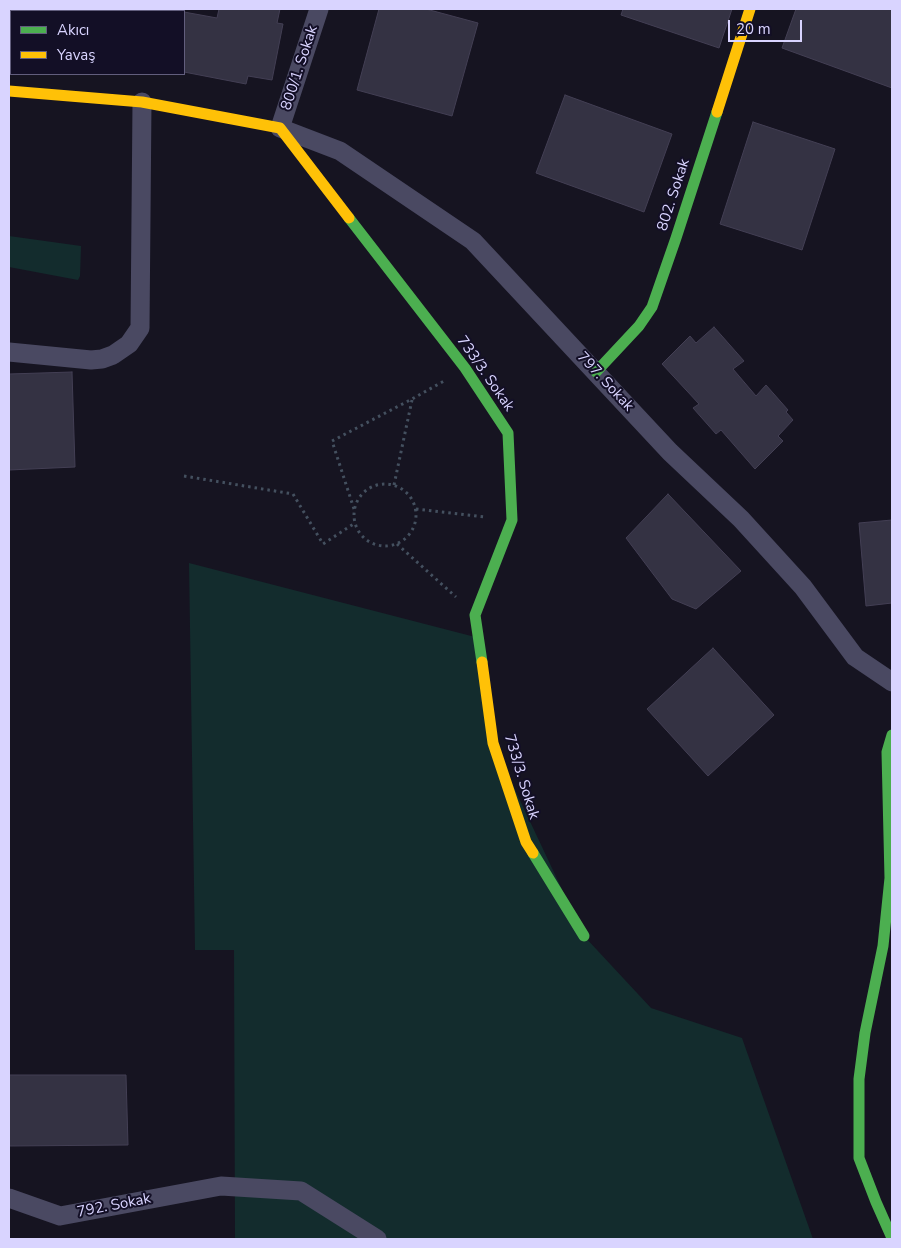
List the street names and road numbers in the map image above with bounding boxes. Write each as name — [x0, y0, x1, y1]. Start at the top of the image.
street label: 800/1. Sokak — [278, 23, 322, 113]
street label: 802. Sokak — [654, 157, 694, 233]
street label: 733/3. Sokak — [452, 333, 518, 415]
street label: 797. Sokak — [573, 349, 637, 415]
street label: 733/3. Sokak — [500, 732, 542, 822]
street label: 792. Sokak — [76, 1190, 152, 1222]

